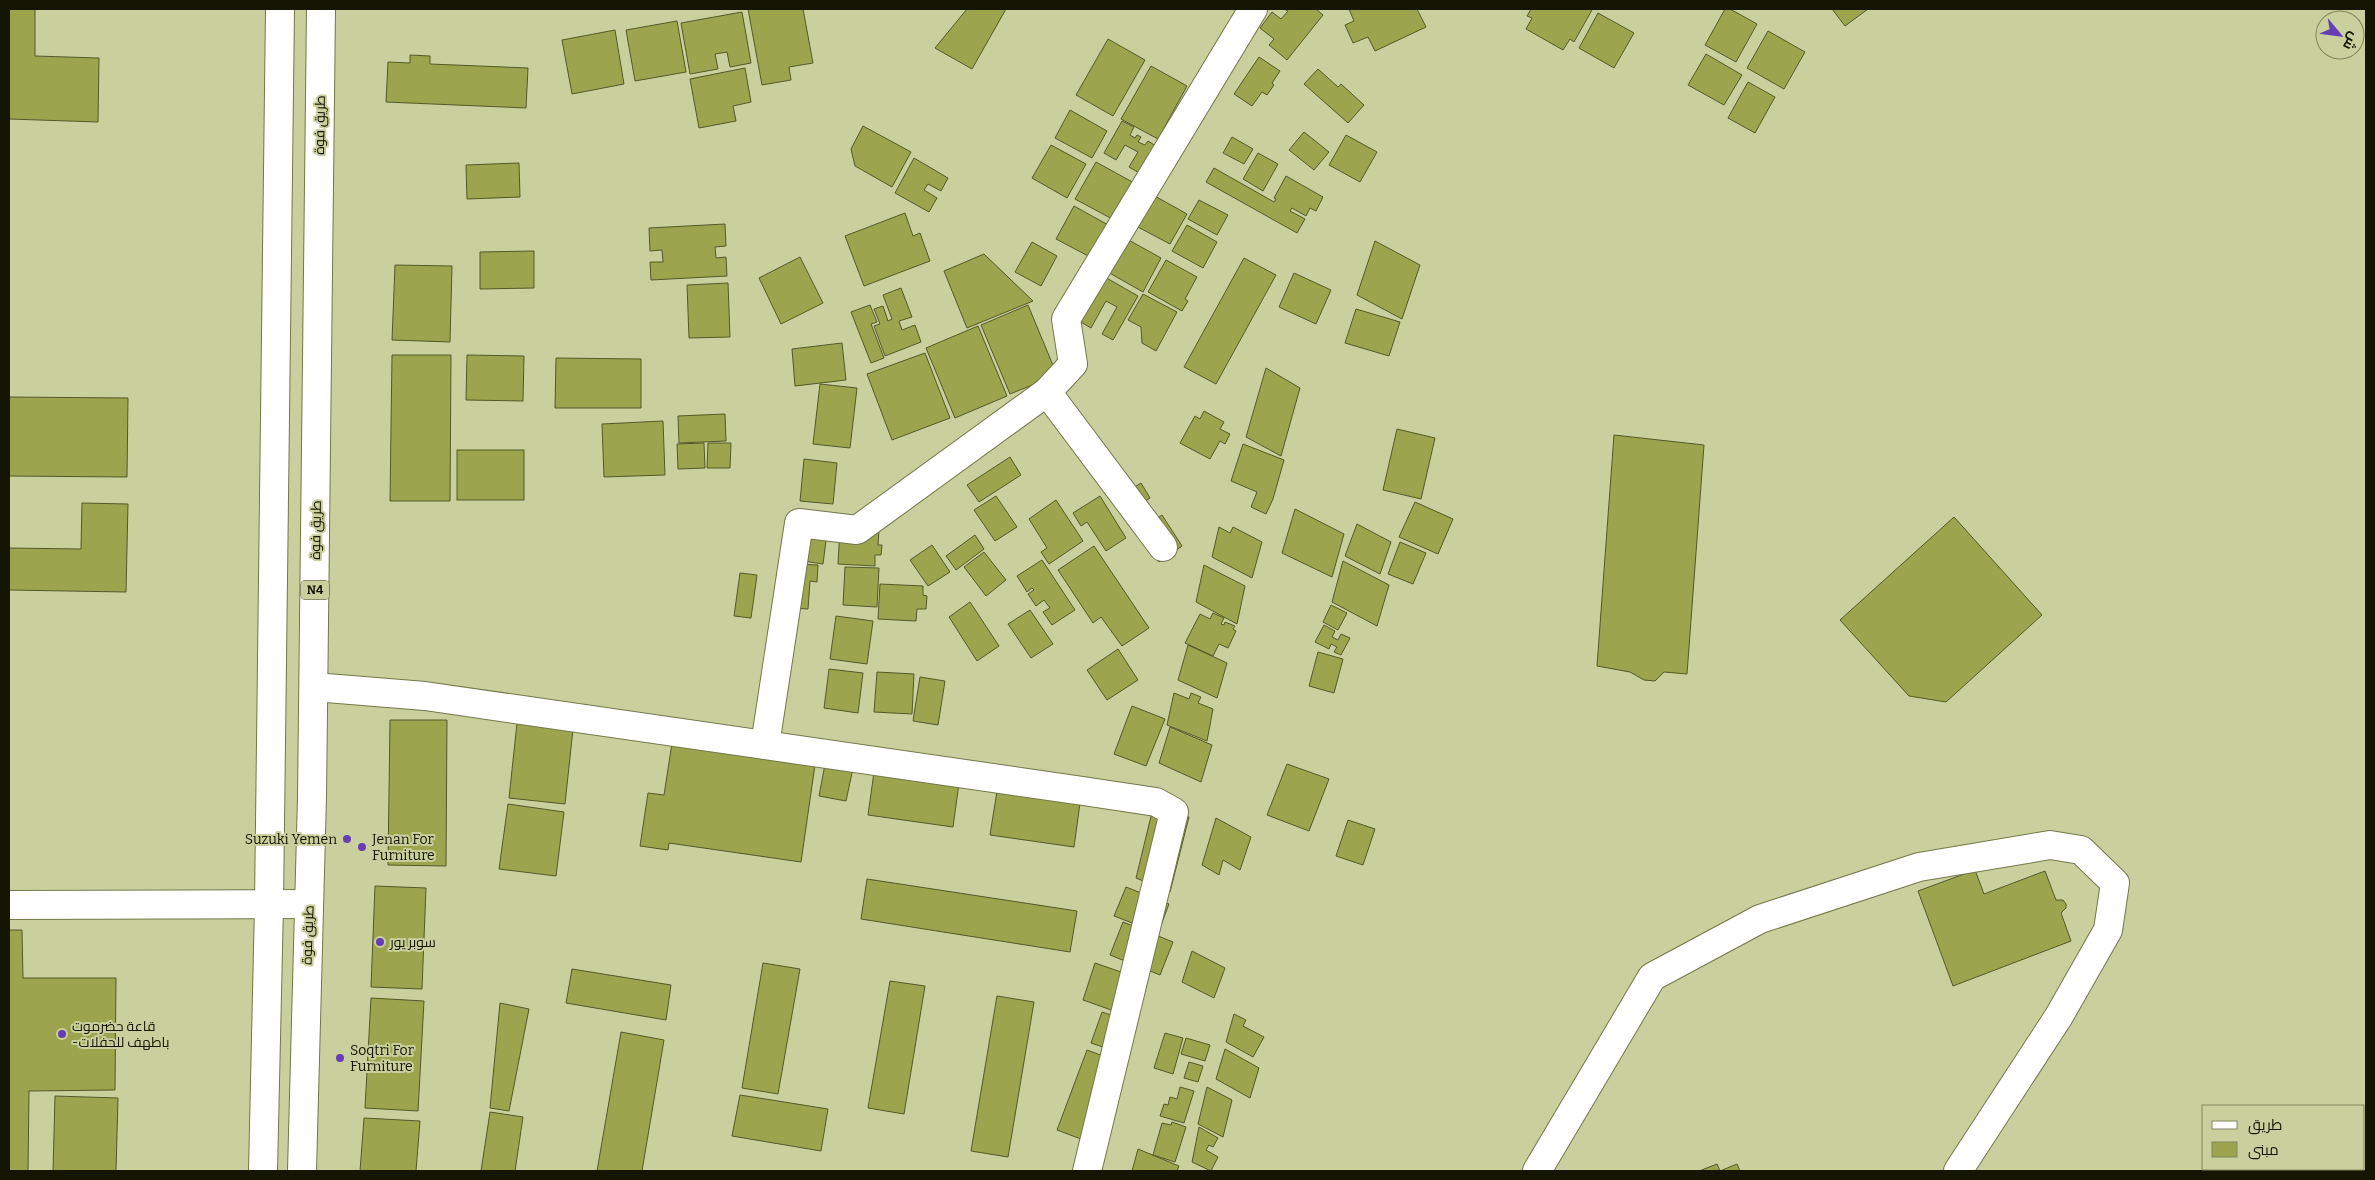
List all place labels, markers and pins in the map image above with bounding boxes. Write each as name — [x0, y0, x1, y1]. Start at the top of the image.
place label: Suzuki Yemen — [245, 831, 337, 848]
place label: Jenan For Furniture — [371, 831, 435, 864]
marker: Suzuki Yemen — [341, 833, 353, 845]
marker: Jenan For Furniture — [356, 841, 368, 853]
place label: سوبر يور — [389, 934, 436, 951]
marker: سوبر يور — [374, 936, 386, 948]
place label: قاعة حضرموت -باطهف للحفلات — [72, 1018, 170, 1051]
marker: قاعة حضرموت -باطهف للحفلات — [56, 1028, 68, 1040]
place label: Soqtri For Furniture — [350, 1042, 414, 1075]
marker: Soqtri For Furniture — [334, 1052, 346, 1064]

